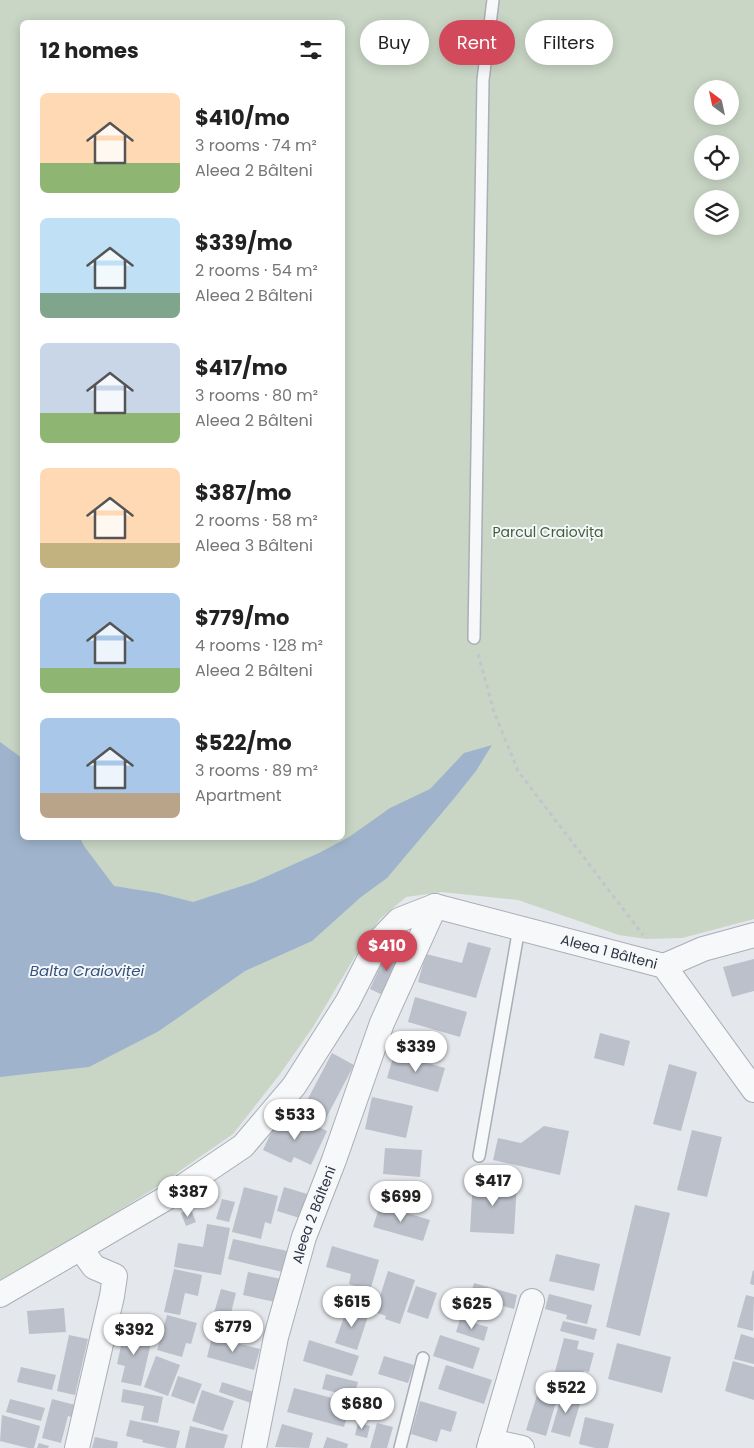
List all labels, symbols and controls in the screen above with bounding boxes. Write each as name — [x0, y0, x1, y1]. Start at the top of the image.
chip: Buy — [360, 20, 429, 65]
chip: Rent — [439, 20, 515, 65]
chip: Filters — [525, 20, 613, 65]
text: 12 homes — [40, 36, 139, 65]
icon: filters — [297, 36, 325, 64]
north arrow — [694, 80, 739, 125]
map controls — [694, 80, 739, 235]
text: $410/mo — [195, 103, 290, 132]
icon: home — [80, 113, 140, 173]
text: 3 rooms · 74 m² — [195, 134, 317, 157]
button: locate — [694, 135, 739, 180]
text: Aleea 2 Bâlteni — [195, 159, 313, 182]
button: layers — [694, 190, 739, 235]
text: $339/mo — [195, 228, 292, 257]
icon: home — [80, 238, 140, 298]
text: 2 rooms · 54 m² — [195, 259, 318, 282]
text: Aleea 2 Bâlteni — [195, 284, 313, 307]
text: $417/mo — [195, 353, 287, 382]
icon: home — [80, 363, 140, 423]
text: 3 rooms · 80 m² — [195, 384, 318, 407]
text: Aleea 2 Bâlteni — [195, 409, 313, 432]
text: $387/mo — [195, 478, 292, 507]
icon: home — [80, 488, 140, 548]
text: 2 rooms · 58 m² — [195, 509, 318, 532]
park label: Parcul Craiovița — [492, 522, 604, 542]
text: Aleea 3 Bâlteni — [195, 534, 313, 557]
text: $779/mo — [195, 603, 289, 632]
icon: home — [80, 613, 140, 673]
text: 4 rooms · 128 m² — [195, 634, 323, 657]
text: Aleea 2 Bâlteni — [195, 659, 313, 682]
text: $522/mo — [195, 728, 292, 757]
icon: home — [80, 738, 140, 798]
text: 3 rooms · 89 m² — [195, 759, 318, 782]
text: Apartment — [195, 784, 282, 807]
street label: Aleea 1 Bâlteni — [558, 929, 660, 974]
pin: $410 — [357, 930, 417, 972]
text: $410 — [368, 934, 406, 957]
water label: Balta Craioviței — [30, 960, 144, 981]
pin: $339 — [386, 1030, 446, 1073]
text: $339 — [396, 1035, 436, 1058]
pin: $533 — [265, 1098, 325, 1141]
text: $533 — [275, 1103, 315, 1126]
street label: Aleea 2 Bâlteni — [287, 1163, 341, 1266]
pin: $417 — [463, 1164, 523, 1207]
text: $417 — [475, 1169, 511, 1192]
pin: $387 — [158, 1176, 218, 1218]
text: $387 — [168, 1180, 208, 1203]
pin: $699 — [371, 1180, 431, 1223]
text: $699 — [381, 1185, 421, 1208]
pin: $615 — [322, 1286, 382, 1328]
pin: $625 — [442, 1288, 502, 1330]
text: $615 — [333, 1290, 371, 1313]
text: $625 — [452, 1292, 492, 1315]
pin: $779 — [203, 1310, 263, 1353]
pin: $392 — [104, 1314, 164, 1356]
text: $779 — [214, 1315, 252, 1338]
text: $392 — [114, 1318, 154, 1341]
pin: $522 — [536, 1372, 596, 1414]
text: $522 — [546, 1376, 586, 1399]
pin: $680 — [332, 1388, 392, 1430]
text: $680 — [341, 1392, 383, 1415]

